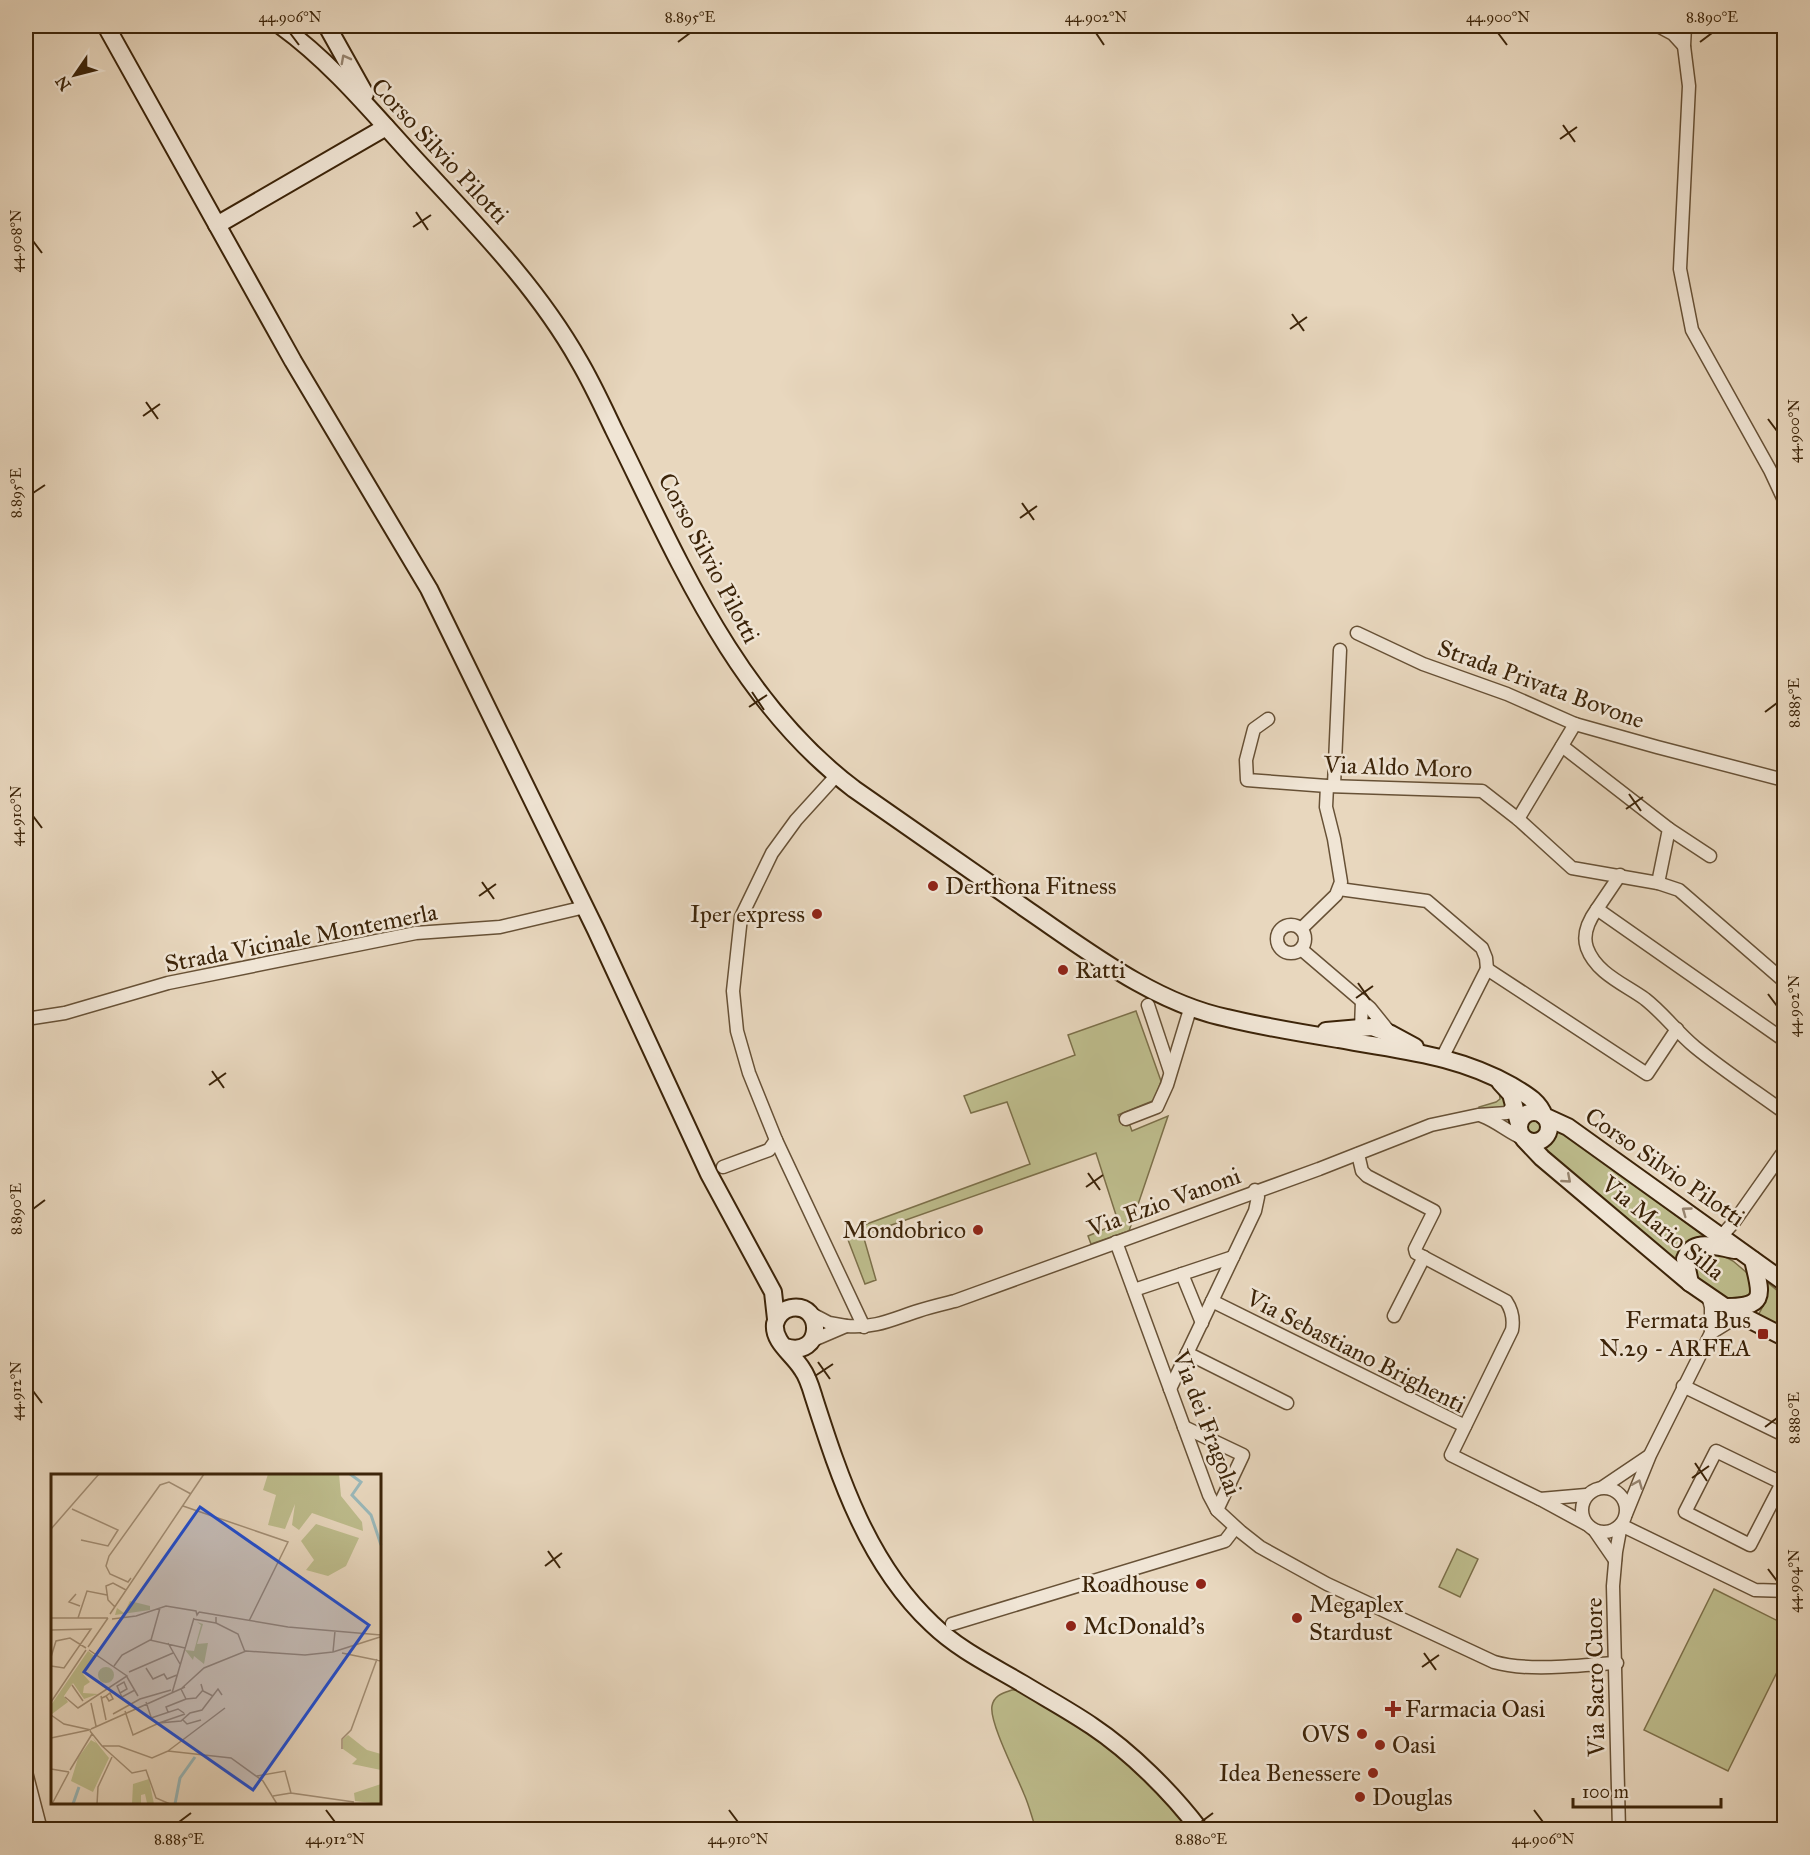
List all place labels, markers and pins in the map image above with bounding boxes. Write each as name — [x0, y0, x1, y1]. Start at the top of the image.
place label: Derthona Fitness — [945, 871, 1116, 901]
marker: Derthona Fitness — [926, 879, 940, 893]
place label: Iper express — [690, 899, 805, 929]
marker: Iper express — [810, 907, 824, 921]
place label: Ratti — [1075, 955, 1126, 985]
marker: Ratti — [1056, 963, 1070, 977]
place label: Mondobrico — [842, 1215, 966, 1245]
marker: Mondobrico — [971, 1223, 985, 1237]
place label: Fermata Bus N.29 - ARFEA — [1599, 1305, 1751, 1363]
marker: Fermata Bus N.29 - ARFEA — [1756, 1327, 1770, 1341]
place label: Roadhouse — [1081, 1569, 1189, 1599]
marker: Roadhouse — [1194, 1577, 1208, 1591]
place label: Megaplex Stardust — [1309, 1589, 1404, 1647]
place label: McDonald's — [1083, 1611, 1205, 1641]
marker: Megaplex Stardust — [1290, 1611, 1304, 1625]
marker: McDonald's — [1064, 1619, 1078, 1633]
place label: Farmacia Oasi — [1405, 1694, 1546, 1724]
marker: Farmacia Oasi — [1386, 1702, 1400, 1716]
place label: OVS — [1302, 1719, 1350, 1749]
marker: OVS — [1355, 1727, 1369, 1741]
place label: Oasi — [1392, 1730, 1436, 1760]
marker: Oasi — [1373, 1738, 1387, 1752]
place label: Idea Benessere — [1219, 1758, 1361, 1788]
marker: Idea Benessere — [1366, 1766, 1380, 1780]
place label: Douglas — [1372, 1782, 1453, 1812]
marker: Douglas — [1353, 1790, 1367, 1804]

